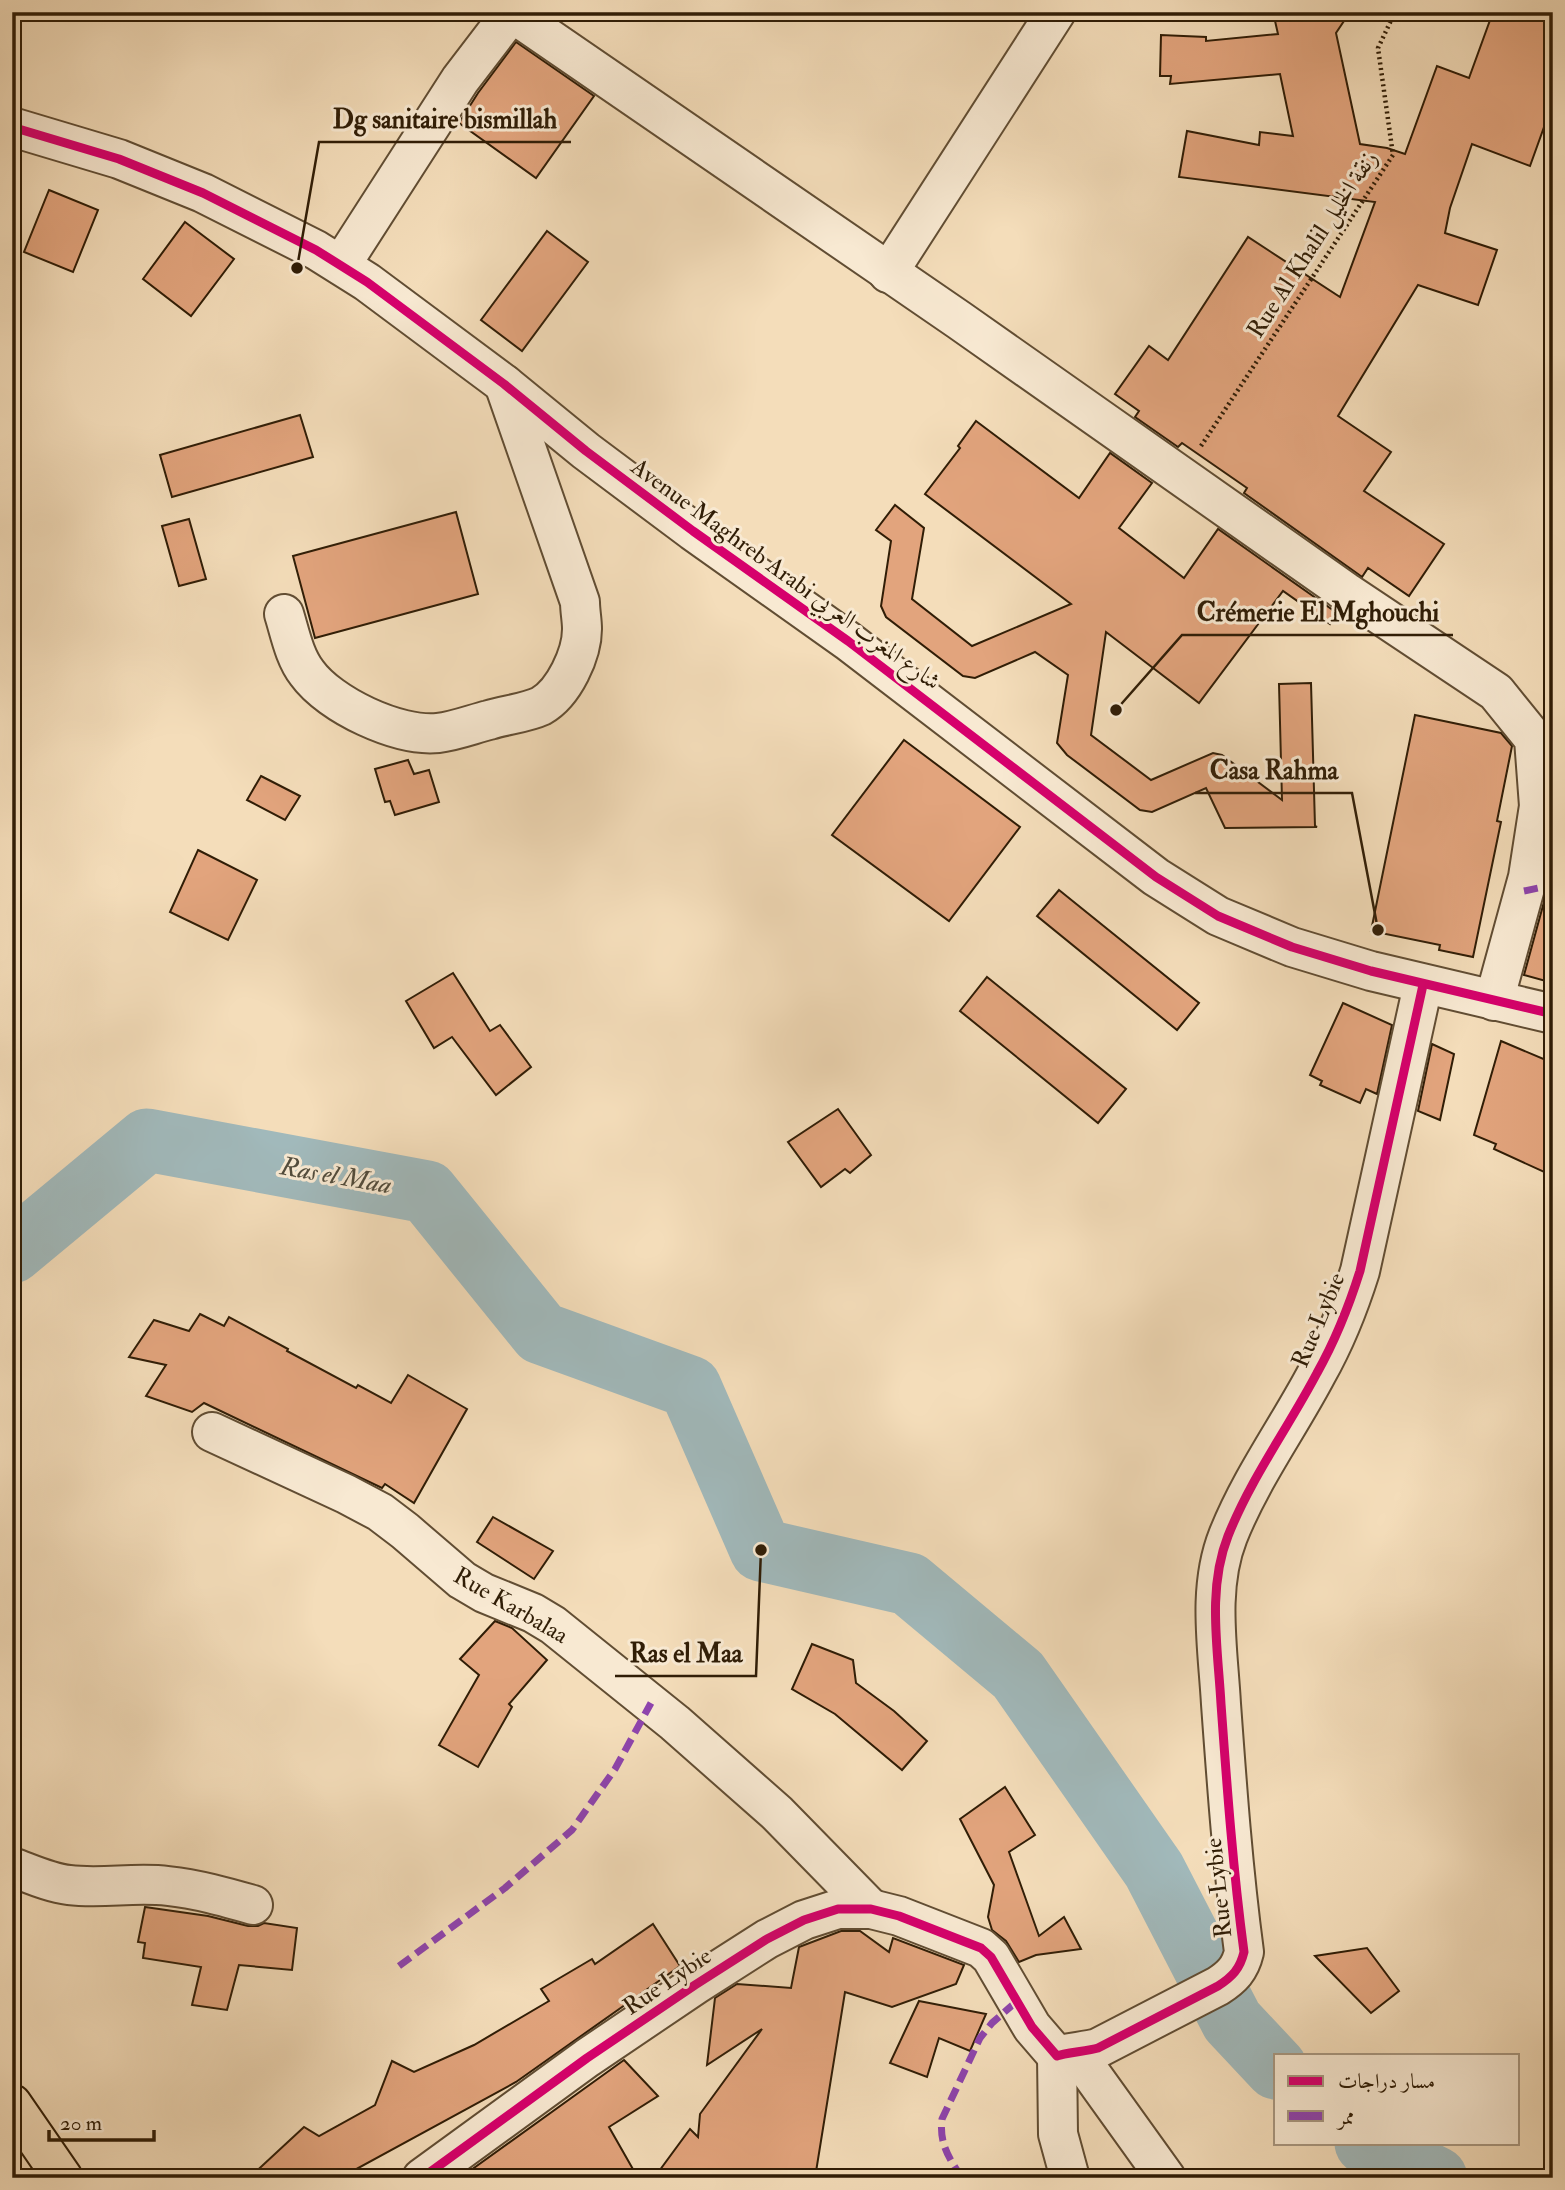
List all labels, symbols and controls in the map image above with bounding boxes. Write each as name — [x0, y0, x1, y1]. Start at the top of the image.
callout: Dg sanitaire bismillah — [319, 95, 571, 142]
text: Dg sanitaire bismillah — [333, 104, 558, 137]
street label: Rue Al Khalil زنقة الخليل — [1240, 145, 1386, 345]
street label: Avenue Maghreb Arabi شارع المغرب العربي — [622, 451, 947, 701]
callout: Crémerie El Mghouchi — [1182, 588, 1453, 635]
text: Crémerie El Mghouchi — [1197, 597, 1439, 630]
callout: Casa Rahma — [1195, 746, 1352, 793]
text: Casa Rahma — [1210, 755, 1340, 787]
water label: Ras el Maa — [277, 1150, 394, 1201]
street label: Rue Lybie — [1285, 1268, 1352, 1372]
street label: Rue Karbalaa — [448, 1560, 575, 1651]
callout: Ras el Maa — [615, 1629, 756, 1676]
text: Ras el Maa — [629, 1638, 744, 1670]
street label: Rue Lybie — [1198, 1836, 1239, 1939]
street label: Rue Lybie — [617, 1941, 718, 2022]
legend — [1274, 2054, 1520, 2144]
text: مسار دراجات — [1338, 2068, 1435, 2095]
scale bar — [49, 2099, 154, 2143]
text: ممر — [1336, 2104, 1355, 2131]
text: 20 m — [60, 2110, 102, 2137]

